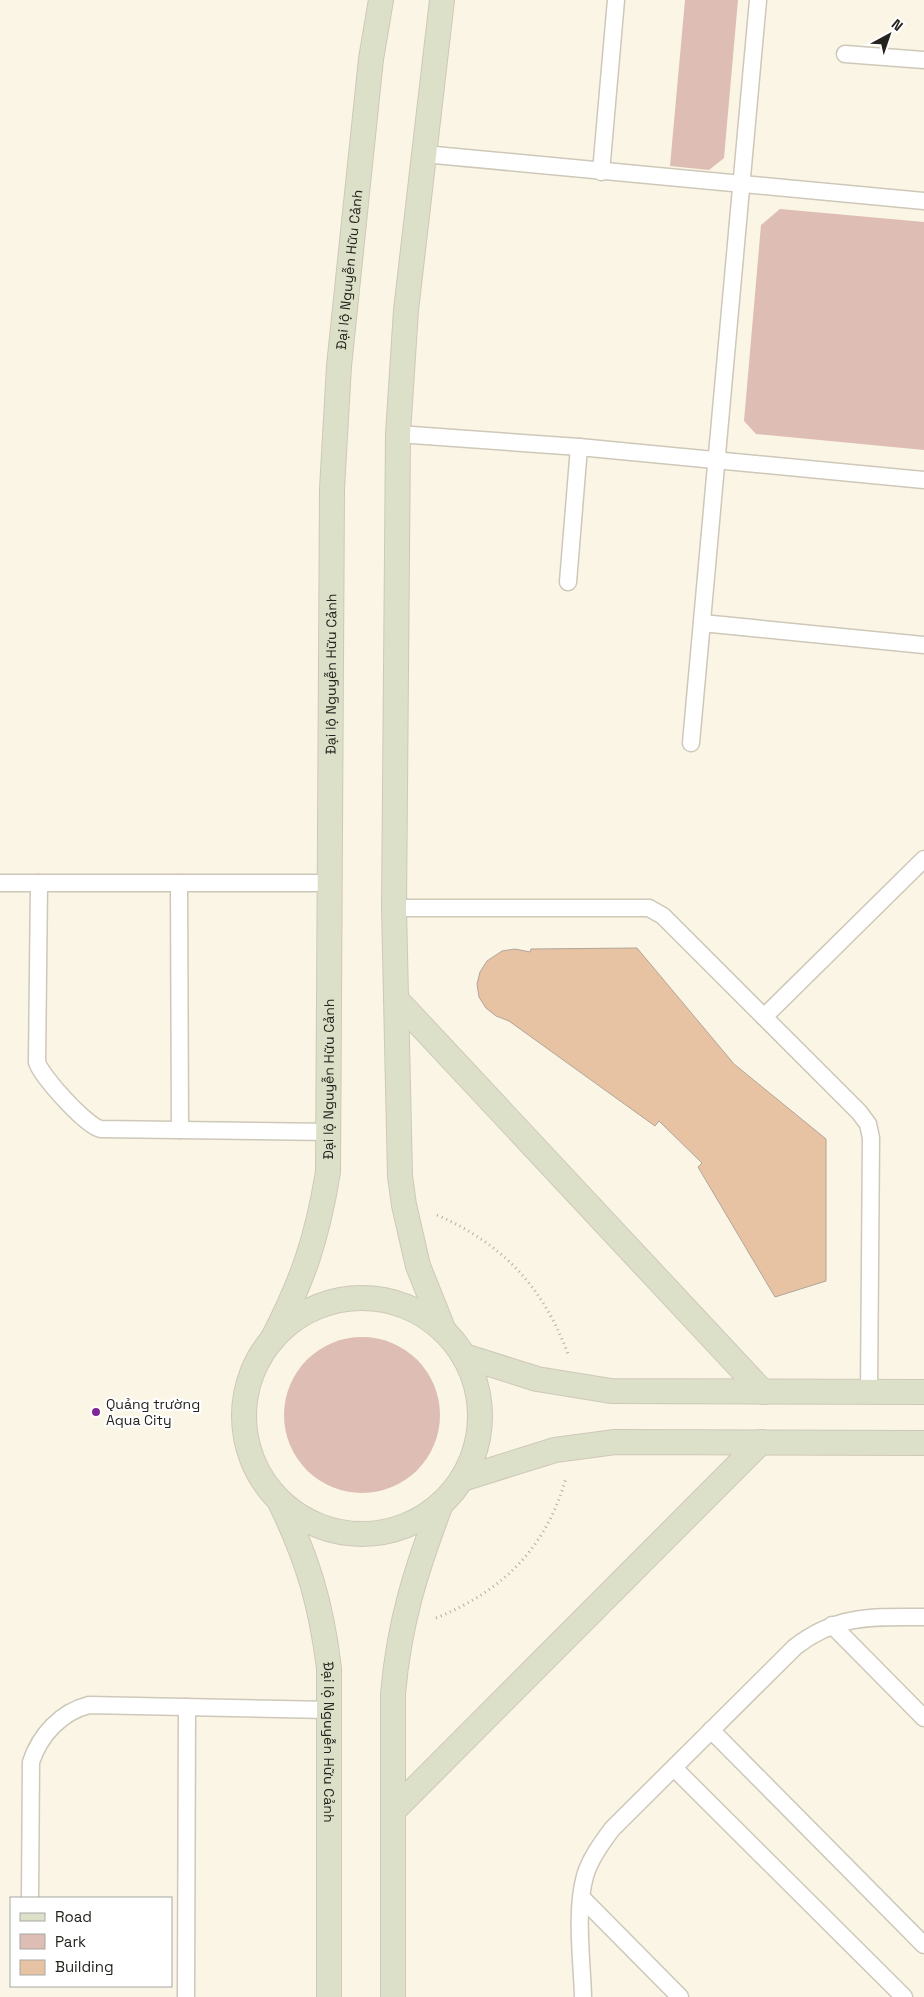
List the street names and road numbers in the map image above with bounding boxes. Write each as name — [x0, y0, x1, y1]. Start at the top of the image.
street label: Đại lộ Nguyễn Hữu Cảnh — [332, 189, 366, 351]
street label: Đại lộ Nguyễn Hữu Cảnh — [321, 593, 340, 755]
street label: Đại lộ Nguyễn Hữu Cảnh — [319, 998, 338, 1160]
street label: Đại lộ Nguyễn Hữu Cảnh — [319, 1660, 338, 1823]

